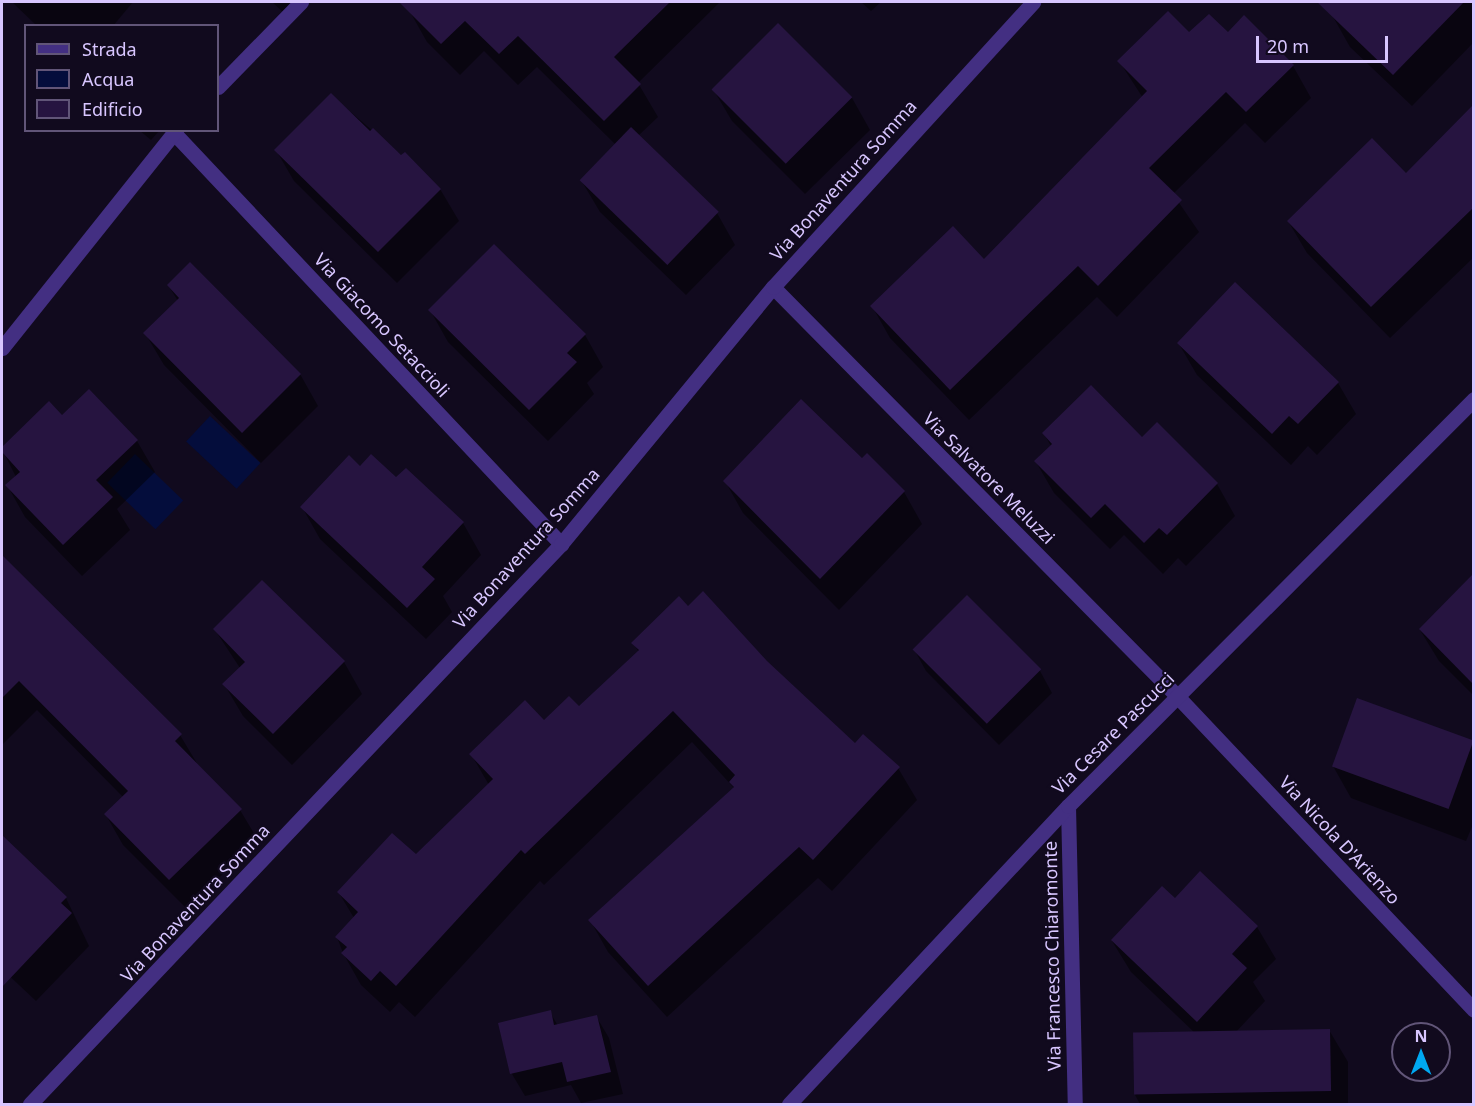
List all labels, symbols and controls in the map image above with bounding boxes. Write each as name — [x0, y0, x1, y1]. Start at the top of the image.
legend — [24, 24, 219, 132]
scale bar — [1259, 24, 1391, 62]
text: 20 m — [1267, 34, 1309, 58]
text: Strada — [82, 37, 137, 61]
text: Acqua — [82, 67, 134, 91]
street label: Via Bonaventura Somma — [765, 95, 921, 265]
text: Edificio — [82, 97, 143, 121]
street label: Via Giacomo Setaccioli — [310, 249, 454, 401]
street label: Via Salvatore Meluzzi — [919, 408, 1059, 548]
street label: Via Bonaventura Somma — [448, 463, 604, 633]
street label: Via Cesare Pascucci — [1047, 667, 1179, 799]
street label: Via Nicola D'Arienzo — [1275, 771, 1405, 909]
street label: Via Bonaventura Somma — [116, 819, 274, 987]
street label: Via Francesco Chiaromonte — [1039, 841, 1065, 1071]
north arrow — [1391, 1022, 1451, 1082]
text: N — [1414, 1025, 1428, 1047]

